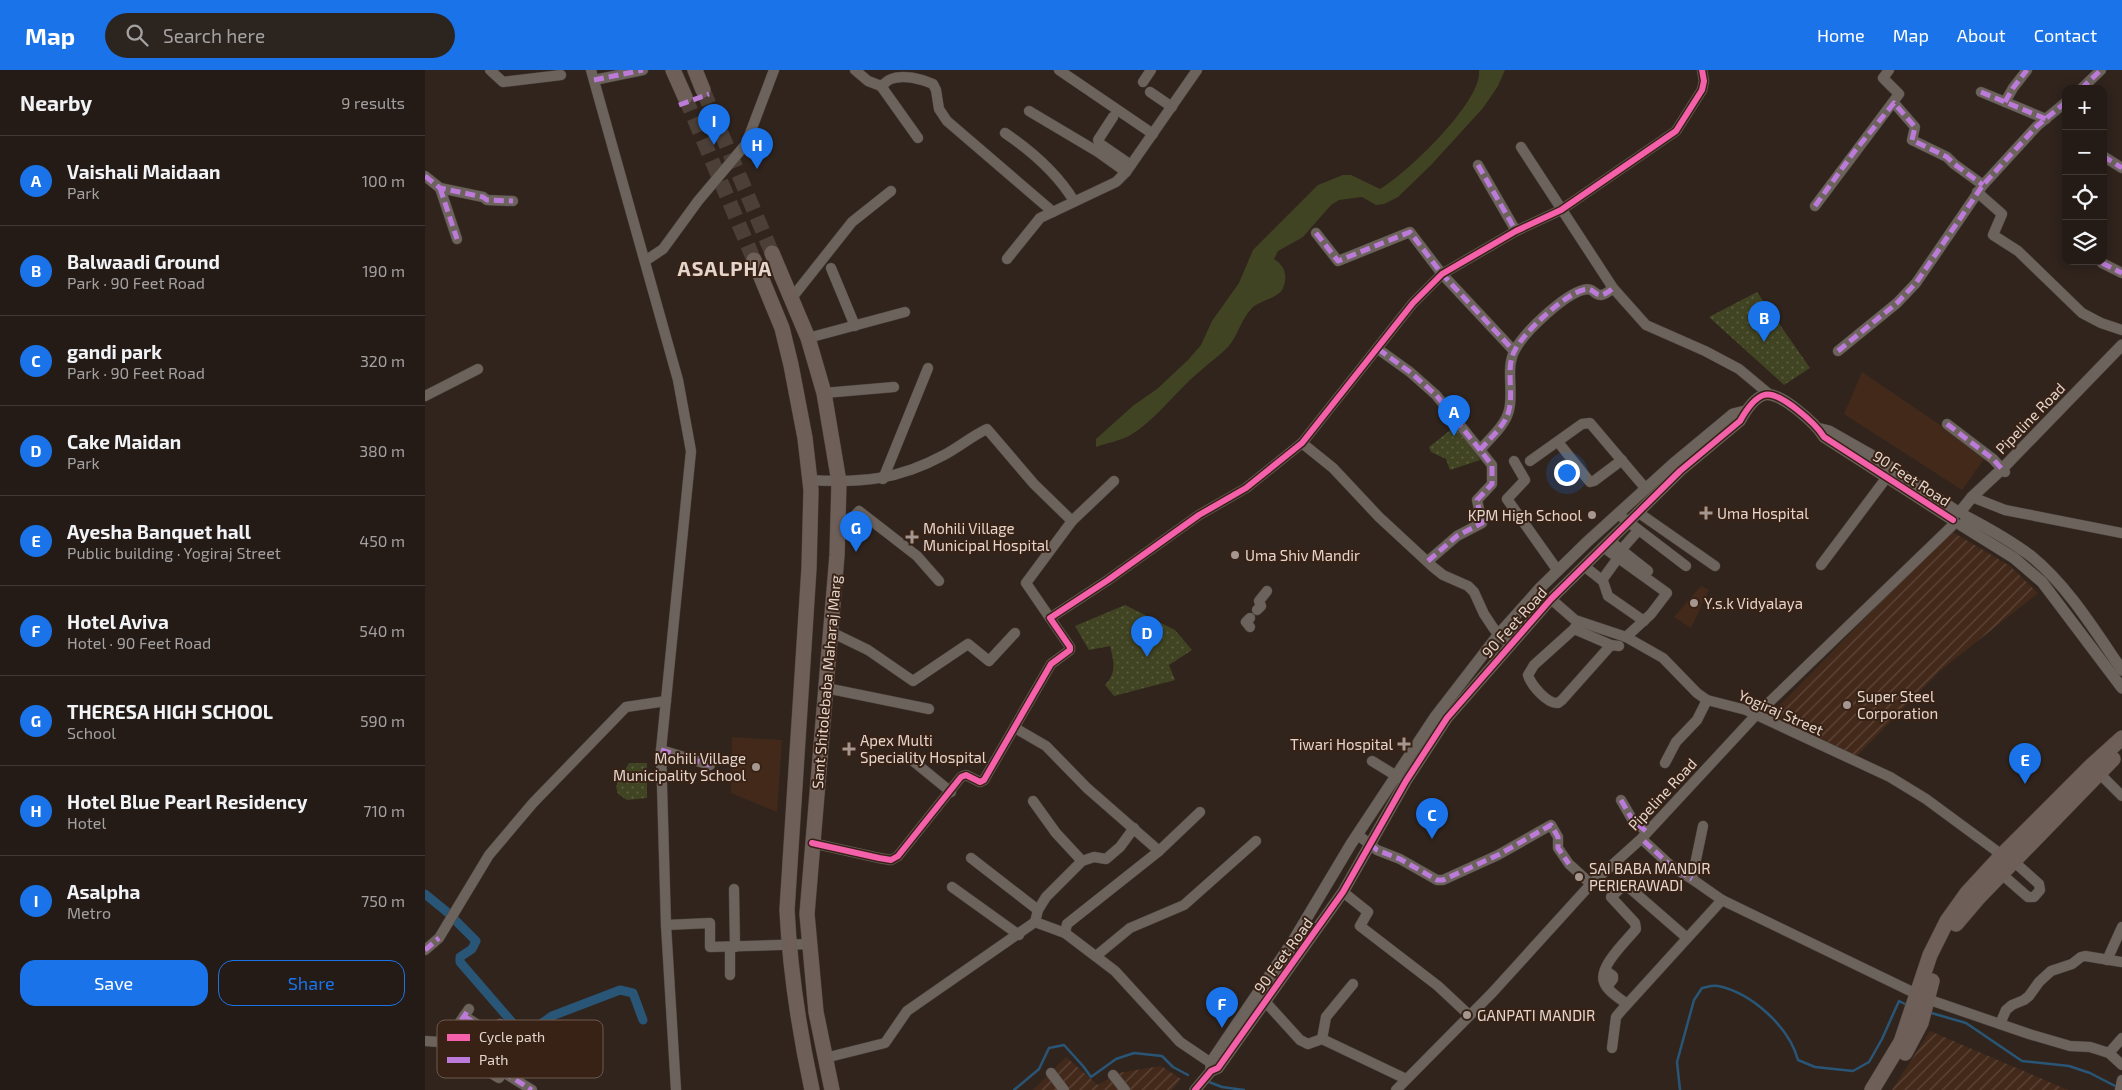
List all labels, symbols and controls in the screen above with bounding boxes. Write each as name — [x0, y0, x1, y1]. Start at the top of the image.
search box — [105, 13, 455, 58]
text: Map — [25, 21, 75, 50]
icon: search — [123, 21, 151, 49]
text: Search here — [163, 24, 265, 47]
text: Home — [1817, 24, 1865, 46]
text: Map — [1893, 24, 1929, 46]
text: About — [1957, 24, 2006, 46]
text: Contact — [2034, 24, 2097, 46]
map controls — [2062, 85, 2107, 265]
button: + — [2062, 85, 2107, 130]
text: Nearby — [20, 90, 92, 115]
text: 9 results — [341, 93, 405, 112]
pin: I — [698, 104, 730, 145]
pin: H — [741, 128, 773, 169]
button: − — [2062, 130, 2107, 175]
text: Vaishali Maidaan — [67, 160, 221, 183]
text: A — [31, 171, 41, 190]
text: 100 m — [362, 171, 405, 190]
button: locate — [2062, 175, 2107, 220]
text: Park — [67, 183, 100, 202]
button: layers — [2062, 220, 2107, 265]
text: Balwaadi Ground — [67, 250, 220, 273]
district label: ASALPHA — [678, 256, 772, 280]
text: B — [31, 261, 41, 280]
text: 190 m — [362, 261, 405, 280]
text: Park · 90 Feet Road — [67, 273, 205, 292]
pin: B — [1748, 301, 1780, 342]
text: gandi park — [67, 340, 162, 363]
text: C — [31, 351, 41, 370]
text: 320 m — [360, 351, 405, 370]
text: Park · 90 Feet Road — [67, 363, 205, 382]
street label: Pipeline Road — [1992, 379, 2068, 457]
pin: A — [1438, 395, 1470, 436]
text: Cake Maidan — [67, 430, 181, 453]
text: D — [31, 441, 41, 460]
text: 380 m — [359, 441, 405, 460]
street label: 90 Feet Road — [1870, 446, 1954, 510]
text: Park — [67, 453, 100, 472]
your location — [1554, 460, 1580, 486]
place label: Uma Hospital — [1717, 504, 1809, 522]
place label: KPM High School — [1468, 506, 1583, 524]
marker: Uma Hospital — [1699, 506, 1713, 520]
marker: KPM High School — [1586, 509, 1598, 521]
pin: G — [840, 511, 872, 552]
place label: Mohili Village Municipal Hospital — [923, 519, 1050, 554]
text: Ayesha Banquet hall — [67, 520, 251, 543]
marker: Mohili Village Municipal Hospital — [905, 530, 919, 544]
text: E — [31, 531, 41, 550]
text: 450 m — [359, 531, 405, 550]
text: Public building · Yogiraj Street — [67, 543, 281, 562]
place label: Uma Shiv Mandir — [1245, 546, 1360, 564]
marker: Uma Shiv Mandir — [1229, 549, 1241, 561]
street label: Sant Shitolebaba Maharaj Marg — [808, 574, 845, 790]
street label: 90 Feet Road — [1478, 583, 1550, 661]
place label: Y.s.k Vidyalaya — [1704, 594, 1803, 612]
marker: Y.s.k Vidyalaya — [1688, 597, 1700, 609]
text: Hotel Aviva — [67, 610, 169, 633]
pin: D — [1131, 616, 1163, 657]
text: F — [32, 621, 40, 640]
text: 540 m — [359, 621, 405, 640]
text: Hotel · 90 Feet Road — [67, 633, 211, 652]
street label: Yogiraj Street — [1735, 685, 1827, 740]
place label: Super Steel Corporation — [1857, 687, 1938, 722]
marker: Super Steel Corporation — [1841, 699, 1853, 711]
text: THERESA HIGH SCHOOL — [67, 700, 273, 723]
text: G — [31, 711, 41, 730]
text: 590 m — [360, 711, 405, 730]
text: School — [67, 723, 116, 742]
place label: Apex Multi Speciality Hospital — [860, 731, 987, 766]
place label: Tiwari Hospital — [1290, 735, 1394, 753]
marker: Tiwari Hospital — [1397, 737, 1411, 751]
marker: Apex Multi Speciality Hospital — [842, 742, 856, 756]
pin: E — [2009, 743, 2041, 784]
place label: Mohili Village Municipality School — [613, 749, 747, 784]
street label: Pipeline Road — [1624, 754, 1700, 834]
marker: Mohili Village Municipality School — [750, 761, 762, 773]
text: Hotel Blue Pearl Residency — [67, 790, 308, 813]
pin: C — [1416, 798, 1448, 839]
text: H — [30, 801, 42, 820]
text: 710 m — [363, 801, 405, 820]
text: Hotel — [67, 813, 106, 832]
place label: SAI BABA MANDIR PERIERAWADI — [1589, 859, 1711, 894]
marker: SAI BABA MANDIR PERIERAWADI — [1573, 871, 1585, 883]
text: Asalpha — [67, 880, 140, 903]
text: I — [34, 891, 38, 910]
text: 750 m — [361, 891, 405, 910]
text: Metro — [67, 903, 111, 922]
street label: 90 Feet Road — [1250, 914, 1316, 996]
button: Save — [20, 960, 208, 1006]
button: Share — [218, 960, 405, 1006]
pin: F — [1206, 987, 1238, 1028]
place label: GANPATI MANDIR — [1477, 1006, 1595, 1024]
marker: GANPATI MANDIR — [1461, 1009, 1473, 1021]
legend — [437, 1020, 603, 1078]
text: Cycle path — [479, 1028, 545, 1045]
text: Path — [479, 1051, 508, 1068]

